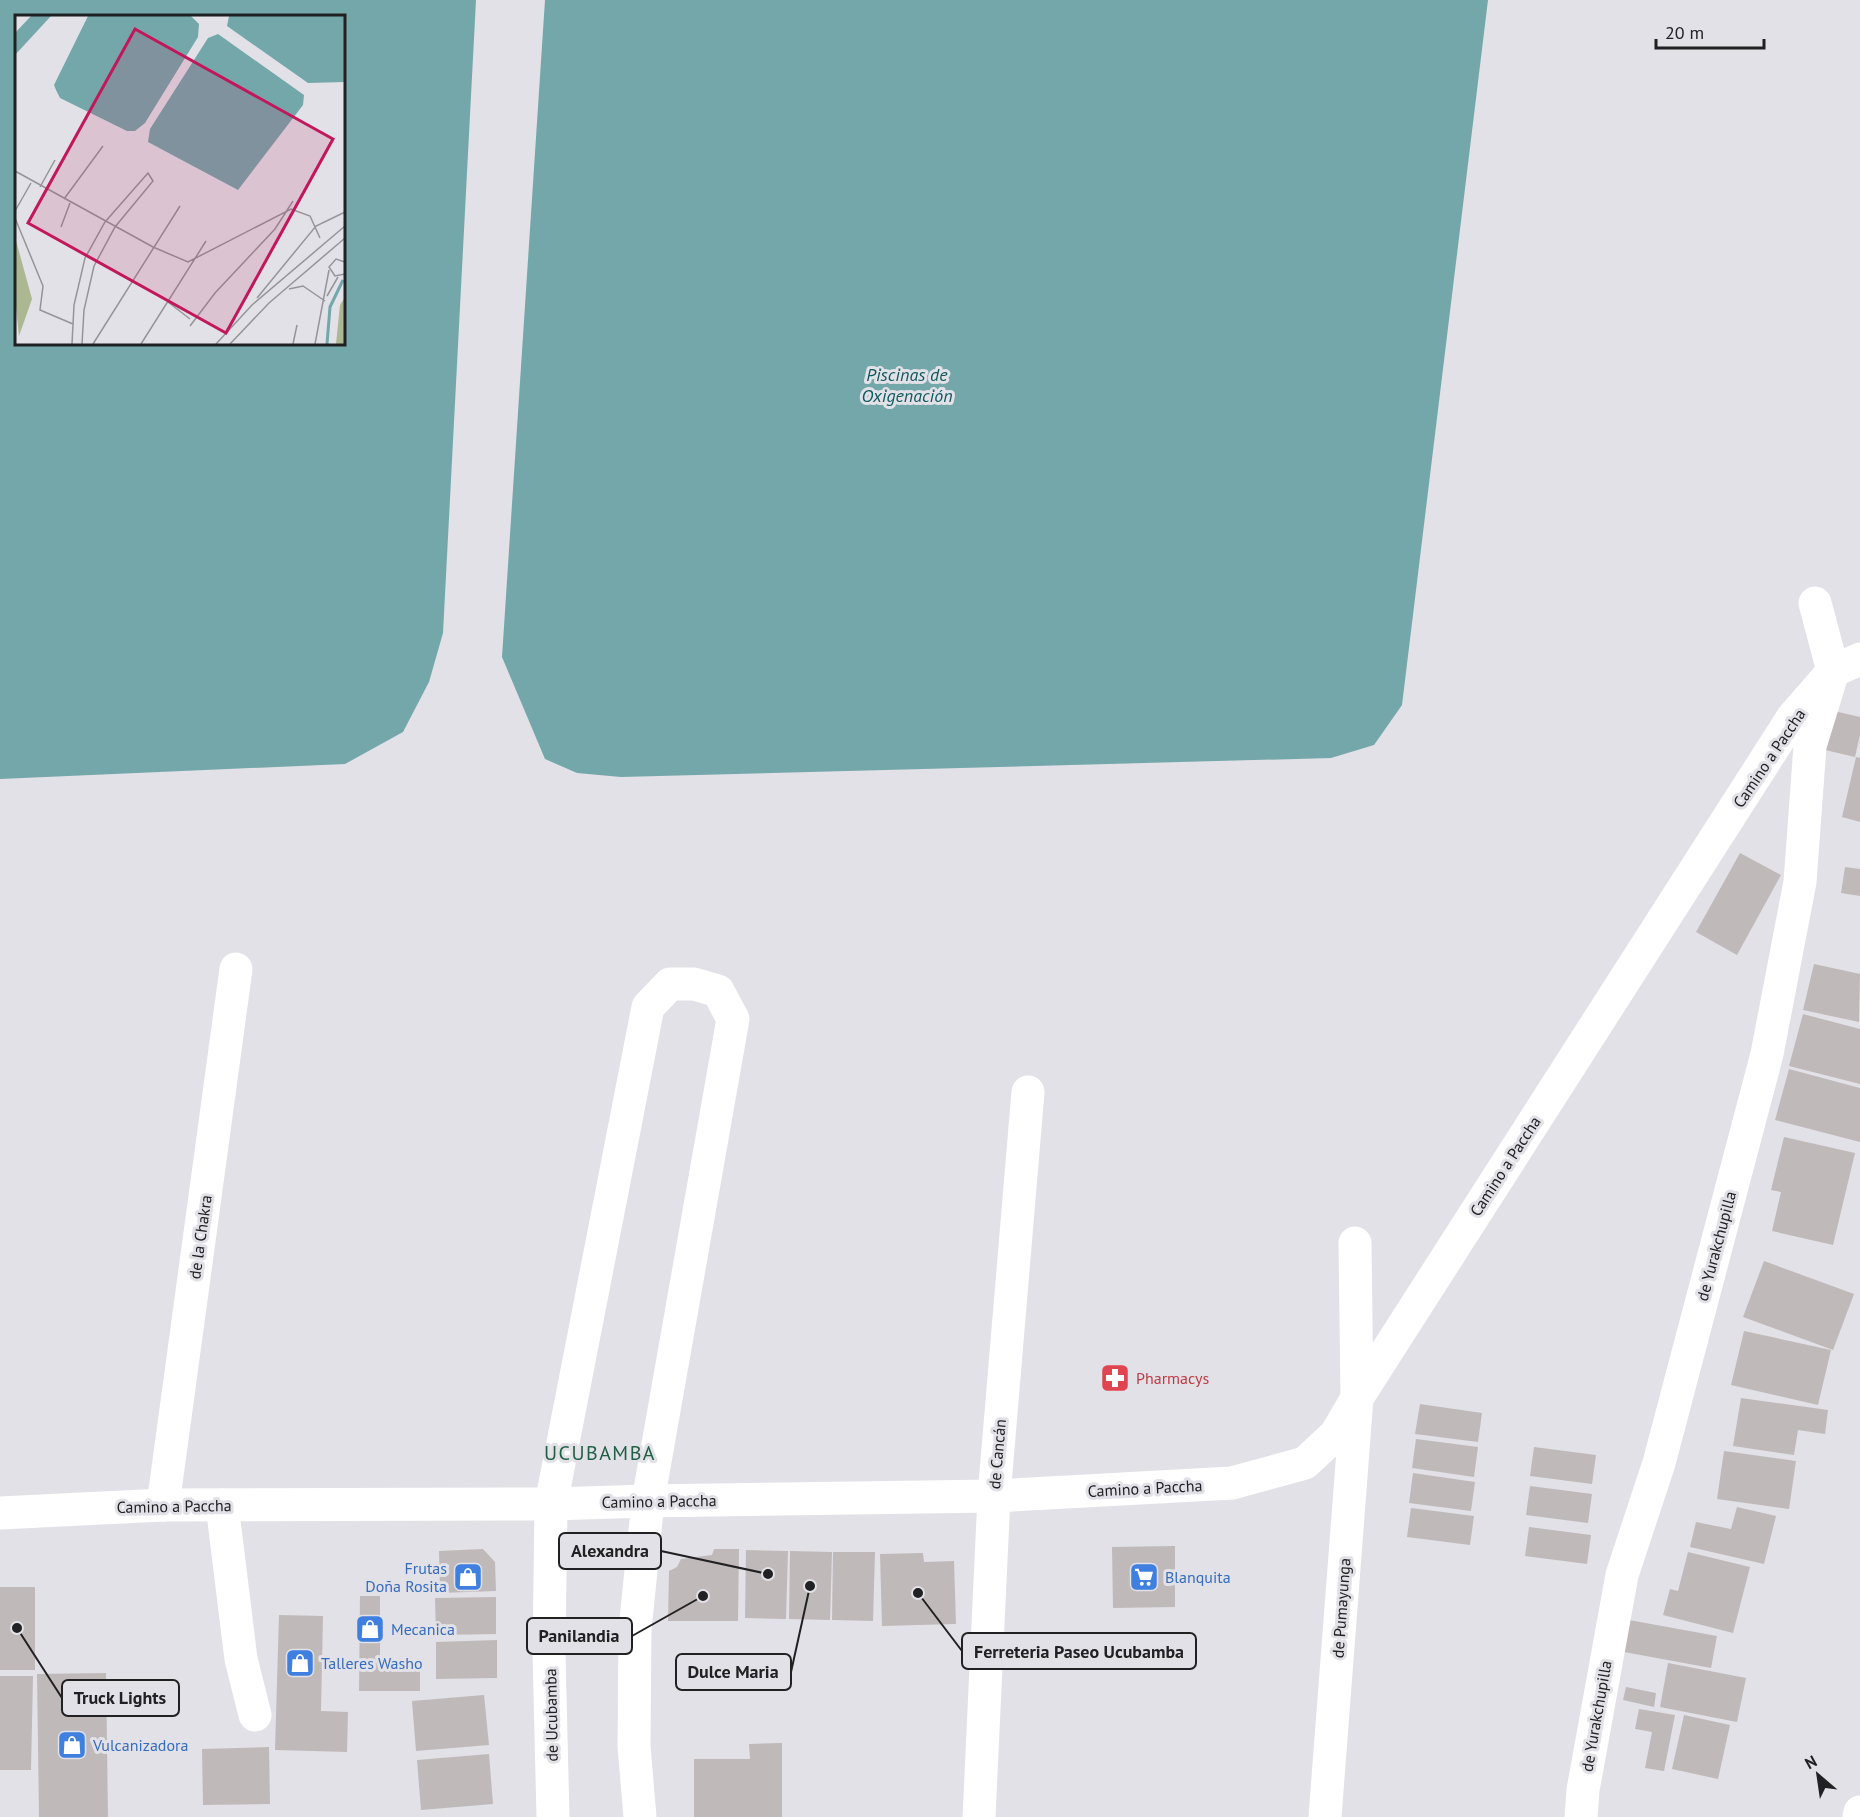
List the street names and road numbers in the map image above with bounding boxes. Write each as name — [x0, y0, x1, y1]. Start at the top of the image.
street label: Camino a Paccha — [1729, 705, 1809, 811]
street label: Camino a Paccha — [1465, 1112, 1545, 1220]
street label: de Yurakchupilla — [1692, 1189, 1740, 1303]
street label: de la Chakra — [184, 1194, 216, 1280]
street label: de Cancán — [984, 1418, 1010, 1490]
street label: Camino a Paccha — [1087, 1475, 1203, 1501]
street label: Camino a Paccha — [601, 1490, 717, 1512]
street label: Camino a Paccha — [116, 1495, 232, 1517]
street label: de Pumayunga — [1328, 1557, 1354, 1659]
street label: de Yurakchupilla — [1576, 1659, 1616, 1773]
street label: de Ucubamba — [540, 1668, 562, 1762]

